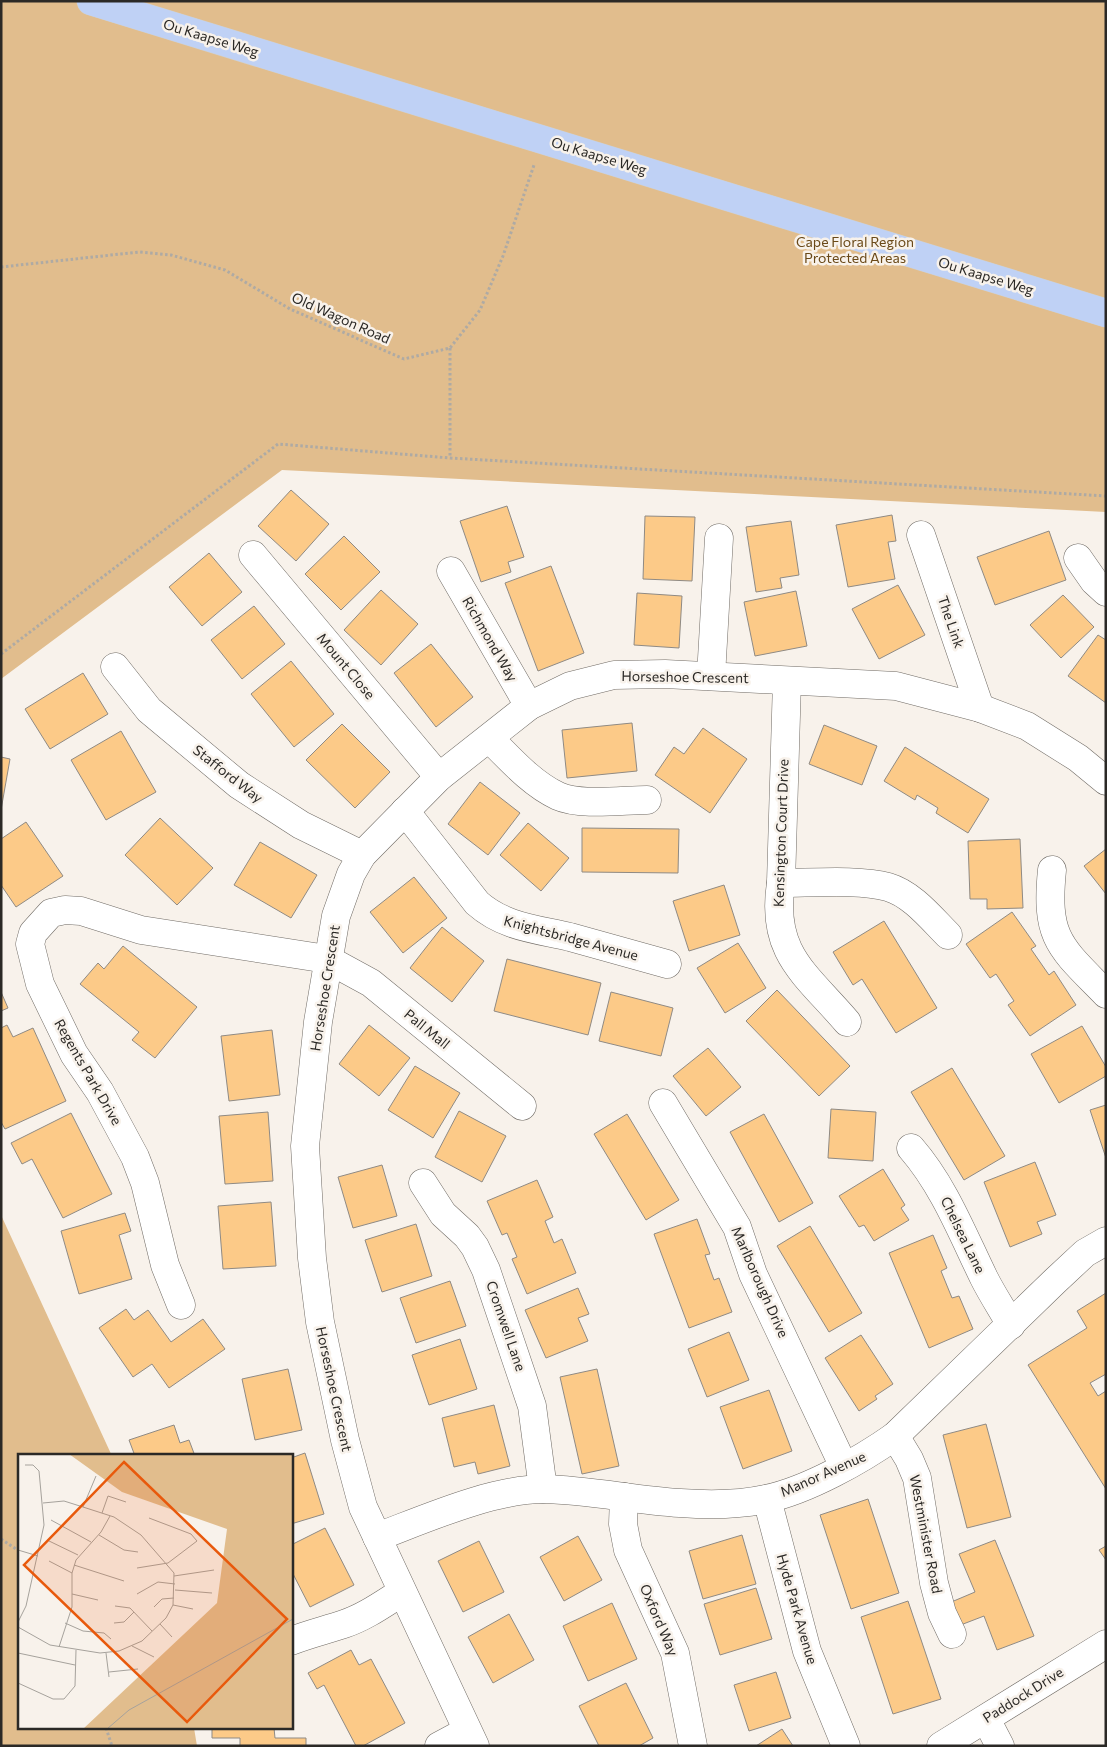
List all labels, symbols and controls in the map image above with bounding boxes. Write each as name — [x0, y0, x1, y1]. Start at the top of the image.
street label: Ou Kaapse Weg — [161, 15, 261, 60]
street label: Ou Kaapse Weg — [549, 133, 649, 178]
park label: Cape Floral Region Protected Areas — [796, 233, 914, 266]
street label: Ou Kaapse Weg — [936, 253, 1036, 298]
street label: Old Wagon Road — [289, 288, 393, 347]
street label: Richmond Way — [459, 593, 522, 684]
street label: The Link — [935, 593, 968, 651]
street label: Mount Close — [314, 629, 379, 702]
street label: Horseshoe Crescent — [621, 667, 749, 686]
street label: Stafford Way — [190, 741, 267, 806]
street label: Kensington Court Drive — [769, 759, 792, 907]
street label: Knightsbridge Avenue — [502, 911, 640, 964]
street label: Horseshoe Crescent — [306, 923, 343, 1052]
street label: Pall Mall — [401, 1005, 453, 1052]
street label: Regents Park Drive — [51, 1016, 126, 1128]
street label: Chelsea Lane — [938, 1194, 989, 1276]
street label: Marlborough Drive — [728, 1224, 793, 1340]
street label: Cromwell Lane — [483, 1279, 530, 1373]
street label: Horseshoe Crescent — [313, 1325, 356, 1453]
street label: Manor Avenue — [777, 1447, 868, 1500]
inset map — [18, 1454, 292, 1730]
street label: Westminister Road — [907, 1473, 946, 1595]
street label: Hyde Park Avenue — [774, 1552, 821, 1666]
street label: Oxford Way — [637, 1581, 682, 1658]
street label: Paddock Drive — [979, 1663, 1066, 1726]

